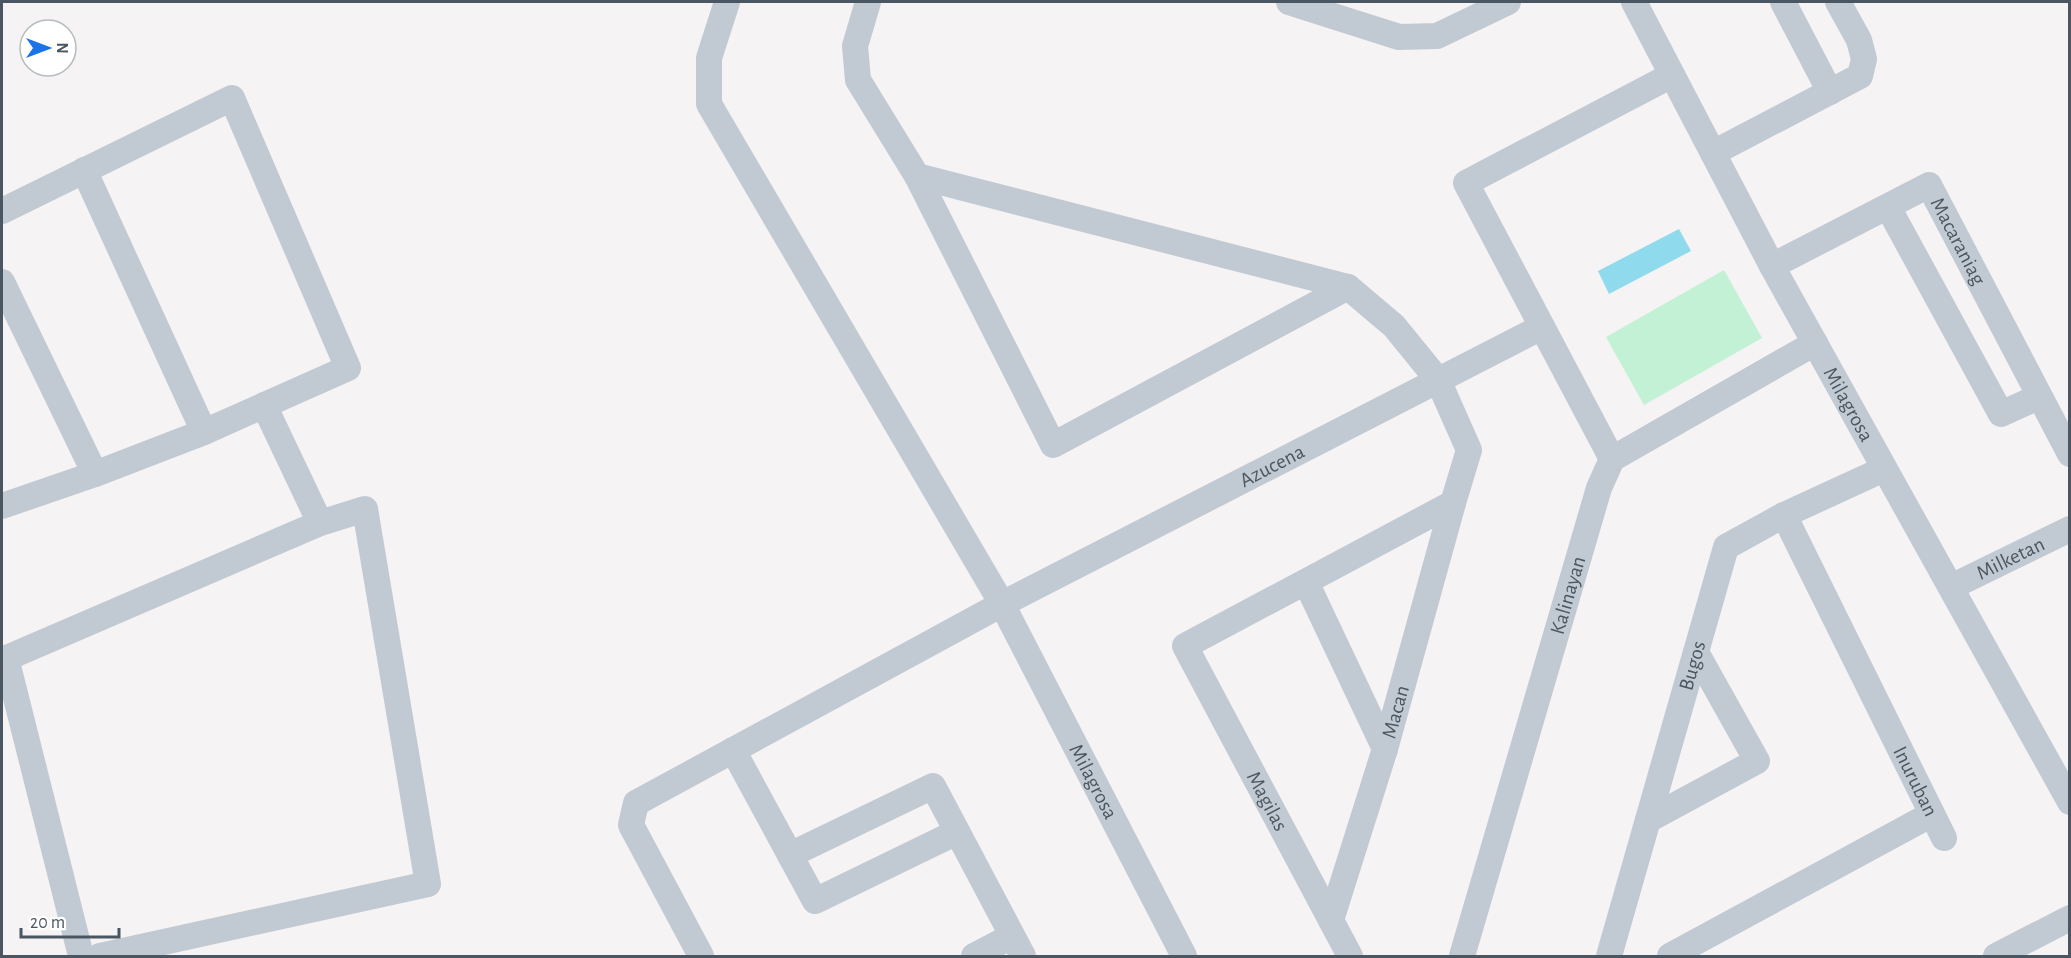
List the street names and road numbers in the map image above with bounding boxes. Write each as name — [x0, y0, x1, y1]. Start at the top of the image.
street label: Macaraniag — [1927, 194, 1990, 289]
street label: Milagrosa — [1819, 364, 1877, 445]
street label: Azucena — [1236, 441, 1308, 491]
street label: Milketan — [1973, 533, 2048, 584]
street label: Kalinayan — [1547, 554, 1590, 637]
street label: Bugos — [1676, 639, 1710, 693]
street label: Macan — [1378, 683, 1413, 741]
street label: Milagrosa — [1065, 741, 1121, 823]
street label: Inuruban — [1889, 743, 1942, 820]
street label: Magilas — [1243, 768, 1291, 834]

